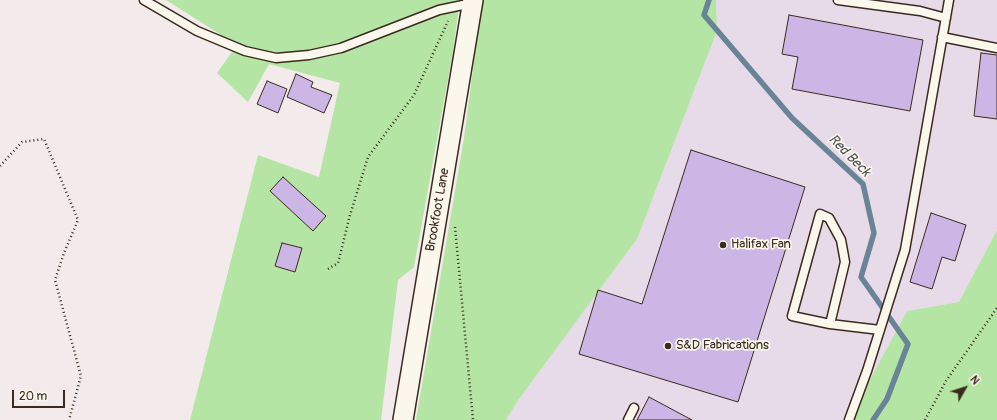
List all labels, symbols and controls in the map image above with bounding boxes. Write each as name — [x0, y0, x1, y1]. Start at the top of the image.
water label: Red Beck — [824, 131, 874, 181]
street label: Brookfoot Lane — [423, 167, 453, 253]
place label: Halifax Fan — [731, 237, 791, 253]
marker: Halifax Fan — [718, 240, 728, 250]
place label: S&D Fabrications — [676, 338, 769, 354]
marker: S&D Fabrications — [663, 341, 673, 351]
north arrow — [945, 368, 985, 408]
text: N — [967, 373, 982, 387]
scale bar — [14, 382, 67, 408]
text: 20 m — [19, 389, 47, 404]

